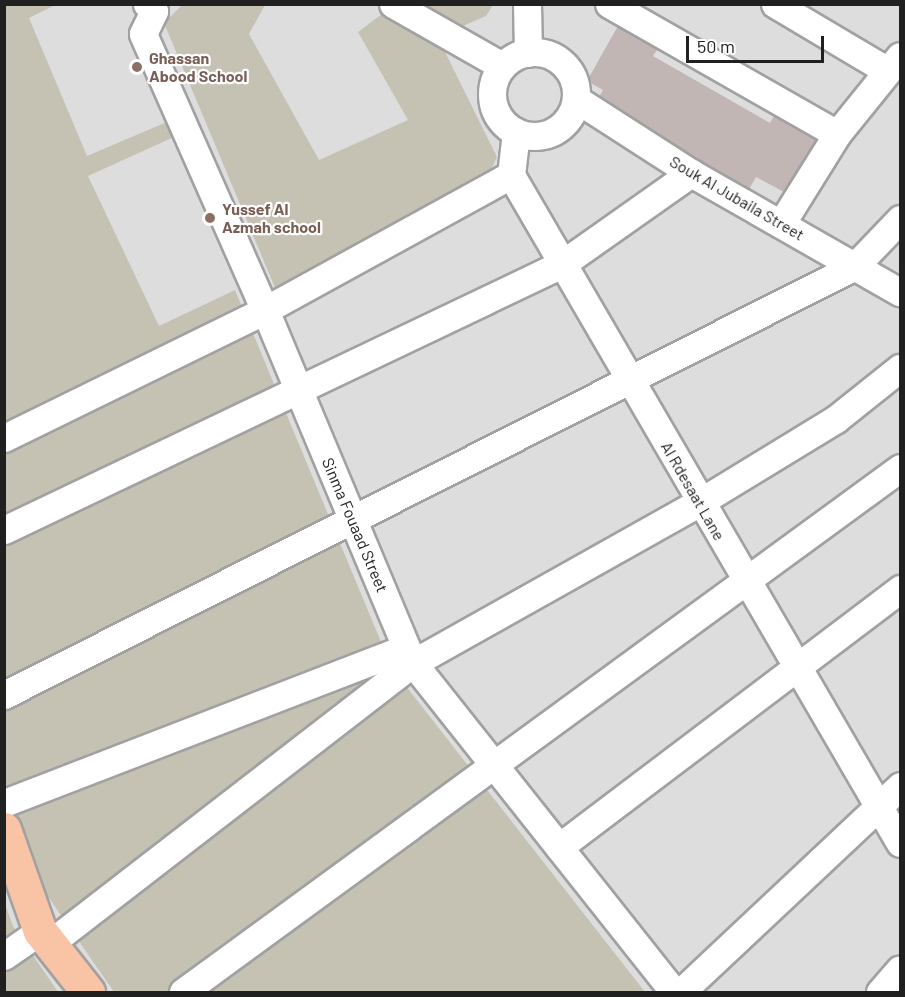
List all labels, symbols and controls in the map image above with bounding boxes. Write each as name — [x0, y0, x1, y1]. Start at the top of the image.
scale bar — [689, 24, 827, 62]
text: 50 m — [697, 35, 735, 57]
place label: Ghassan Abood School — [149, 48, 247, 86]
marker: Ghassan Abood School — [130, 60, 144, 74]
street label: Souk Al Jubaila Street — [666, 152, 808, 244]
place label: Yussef Al Azmah school — [222, 199, 321, 237]
marker: Yussef Al Azmah school — [203, 211, 217, 225]
street label: Al Rdesaat Lane — [657, 438, 729, 544]
street label: Sinma Fouaad Street — [318, 455, 392, 595]

